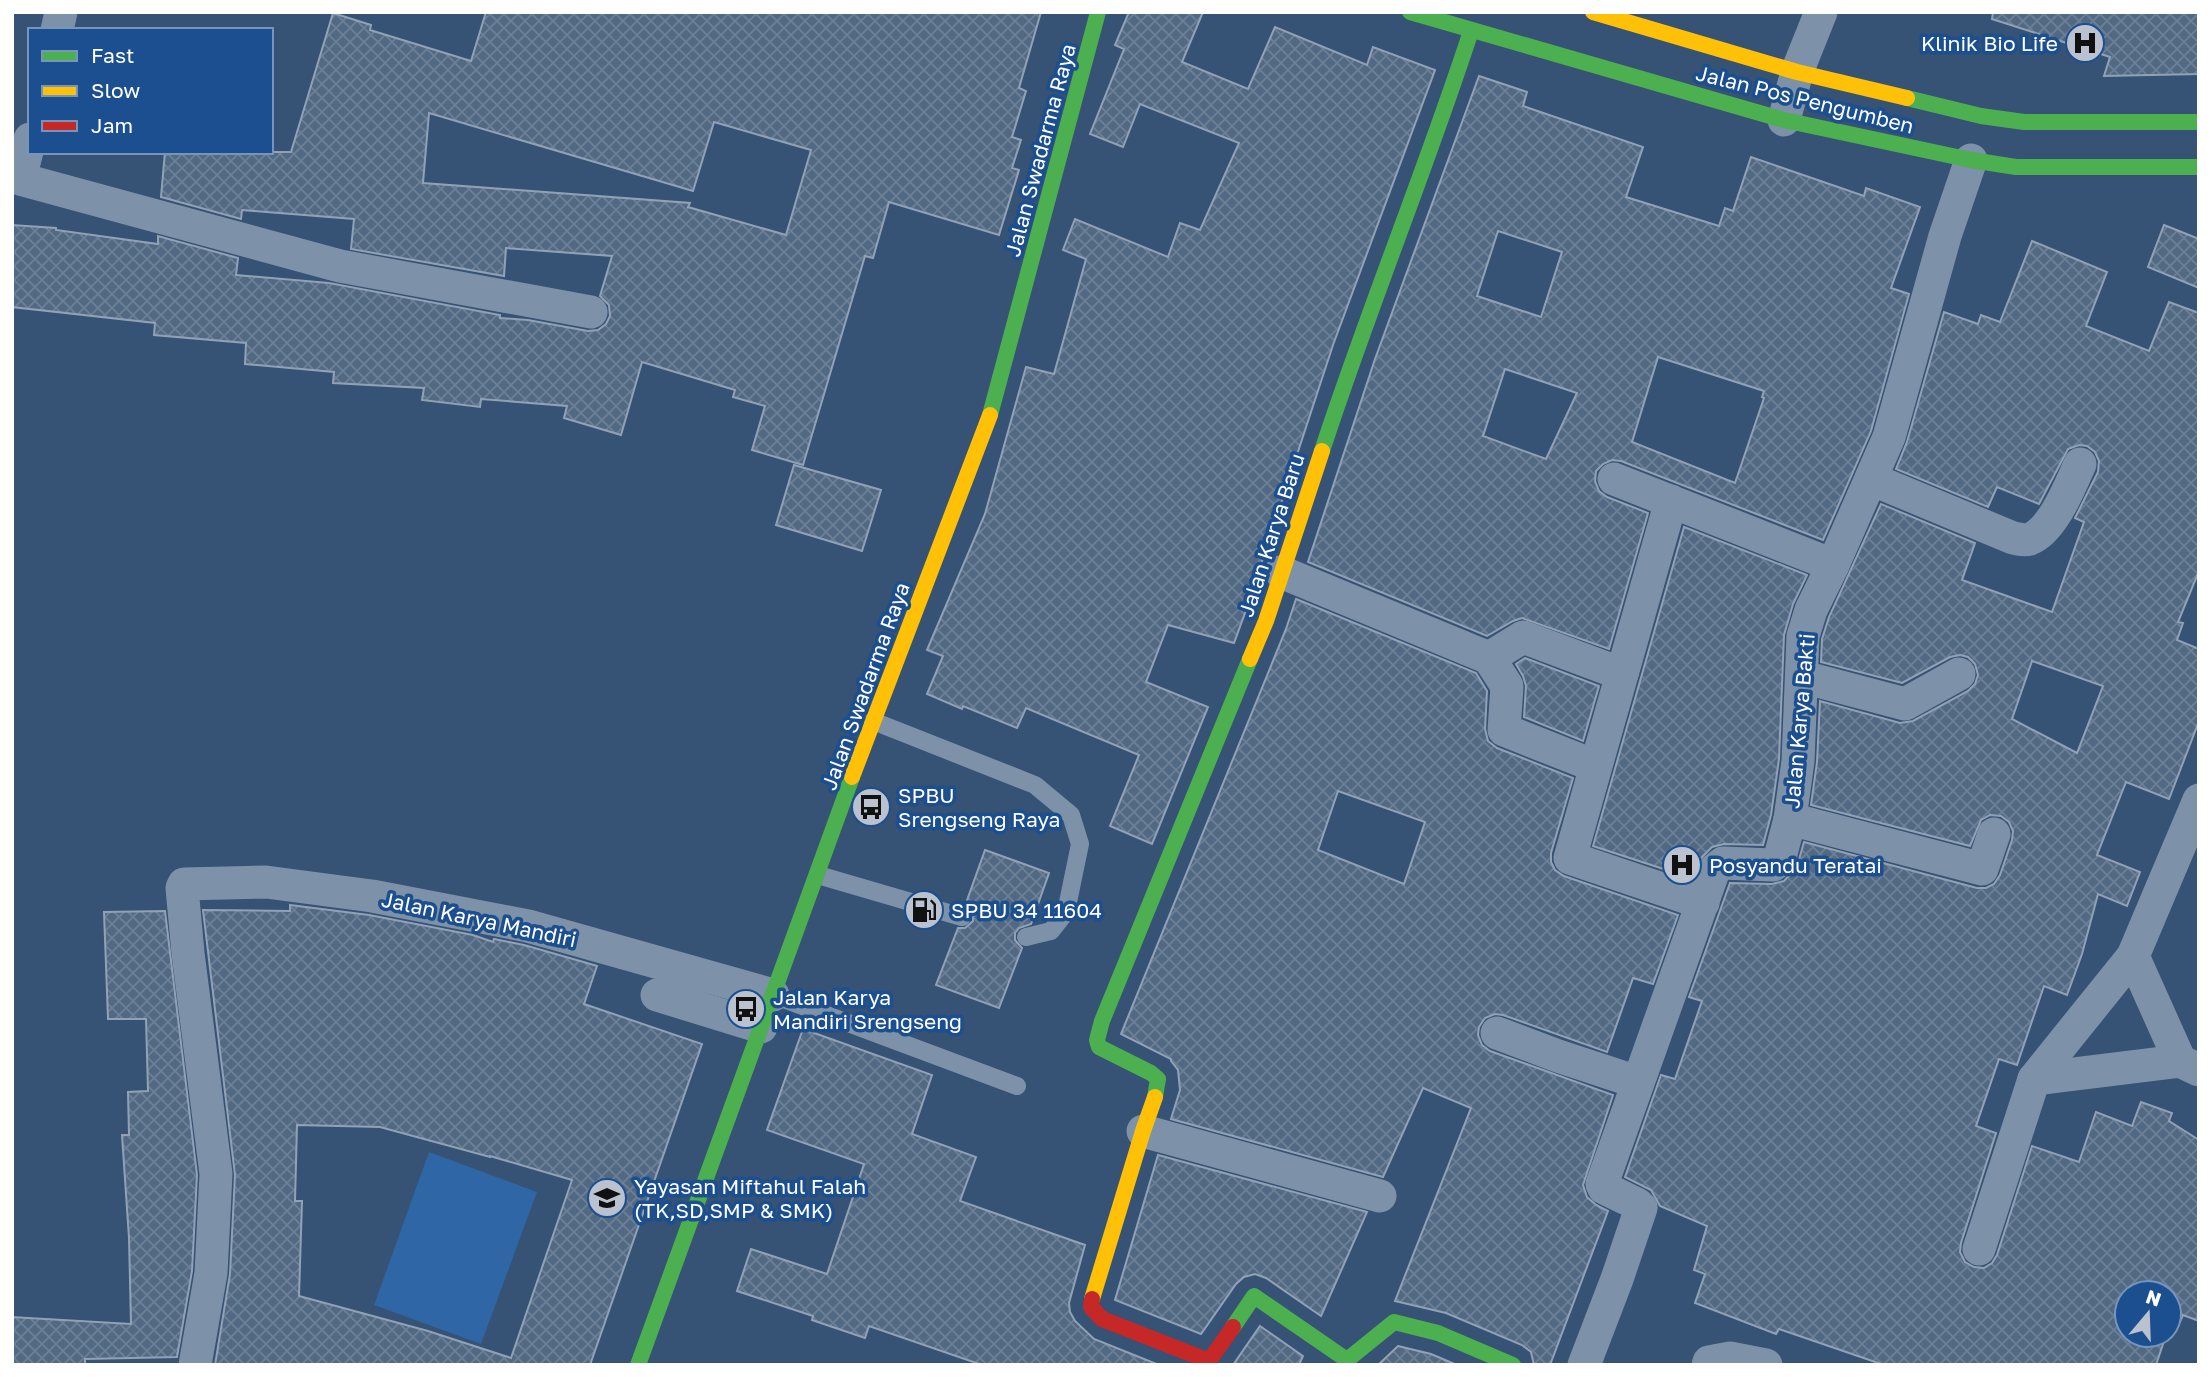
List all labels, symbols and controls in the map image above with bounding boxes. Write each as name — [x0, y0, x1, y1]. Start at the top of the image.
hospital icon: Klinik Bio Life — [2064, 22, 2106, 64]
legend — [28, 28, 273, 154]
place label: Klinik Bio Life — [1921, 30, 2058, 56]
street label: Jalan Swadarma Raya — [999, 41, 1081, 259]
text: Fast — [91, 42, 134, 68]
street label: Jalan Pos Pengumben — [1693, 59, 1917, 139]
text: Slow — [91, 77, 140, 103]
text: Jam — [91, 112, 133, 138]
street label: Jalan Karya Baru — [1232, 450, 1310, 620]
street label: Jalan Swadarma Raya — [815, 579, 915, 793]
street label: Jalan Karya Bakti — [1778, 632, 1820, 810]
place label: SPBU Srengseng Raya — [898, 782, 1060, 832]
bus stop icon: SPBU Srengseng Raya — [850, 786, 892, 828]
hospital icon: Posyandu Teratai — [1661, 844, 1703, 886]
place label: Posyandu Teratai — [1709, 852, 1882, 878]
street label: Jalan Karya Mandiri — [379, 886, 579, 952]
fuel station icon: SPBU 34 11604 — [903, 889, 945, 931]
place label: SPBU 34 11604 — [951, 897, 1102, 923]
place label: Jalan Karya Mandiri Srengseng — [773, 984, 962, 1034]
bus stop icon: Jalan Karya Mandiri Srengseng — [725, 988, 767, 1030]
place label: Yayasan Miftahul Falah (TK,SD,SMP & SMK) — [634, 1173, 866, 1223]
school or university icon: Yayasan Miftahul Falah (TK,SD,SMP & SMK) — [586, 1177, 628, 1219]
north arrow — [2113, 1279, 2183, 1349]
text: N — [2143, 1284, 2164, 1311]

